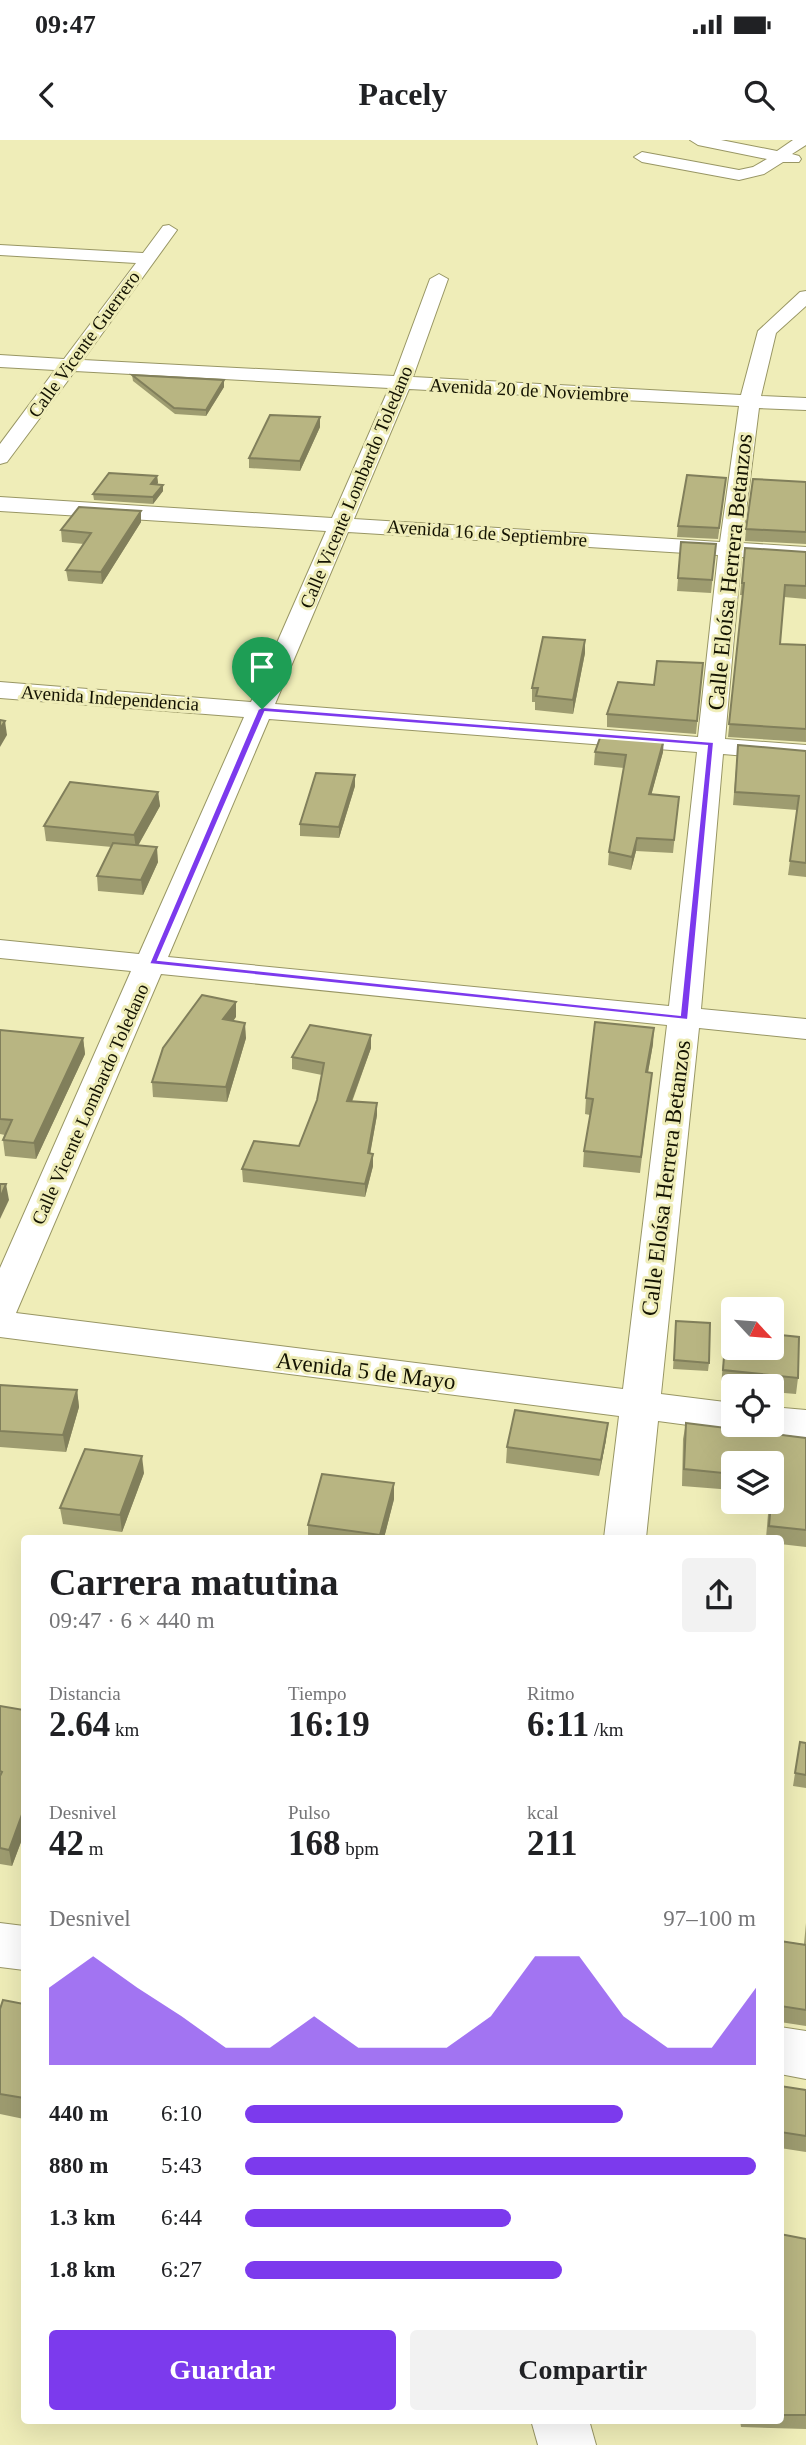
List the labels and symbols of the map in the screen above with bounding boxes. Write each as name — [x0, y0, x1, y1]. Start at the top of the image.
street label: Calle Vicente Guerrero — [24, 267, 144, 421]
street label: Calle Vicente Lombardo Toledano — [295, 363, 417, 611]
street label: Avenida 20 de Noviembre — [429, 374, 629, 406]
street label: Calle Eloísa Herrera Betanzos — [703, 433, 757, 711]
street label: Avenida 16 de Septiembre — [386, 516, 588, 550]
pin — [232, 637, 292, 709]
street label: Avenida Independencia — [20, 681, 200, 715]
street label: Calle Vicente Lombardo Toledano — [27, 980, 153, 1228]
street label: Calle Eloísa Herrera Betanzos — [637, 1039, 695, 1317]
north arrow — [721, 1297, 784, 1360]
street label: Avenida 5 de Mayo — [275, 1348, 457, 1394]

